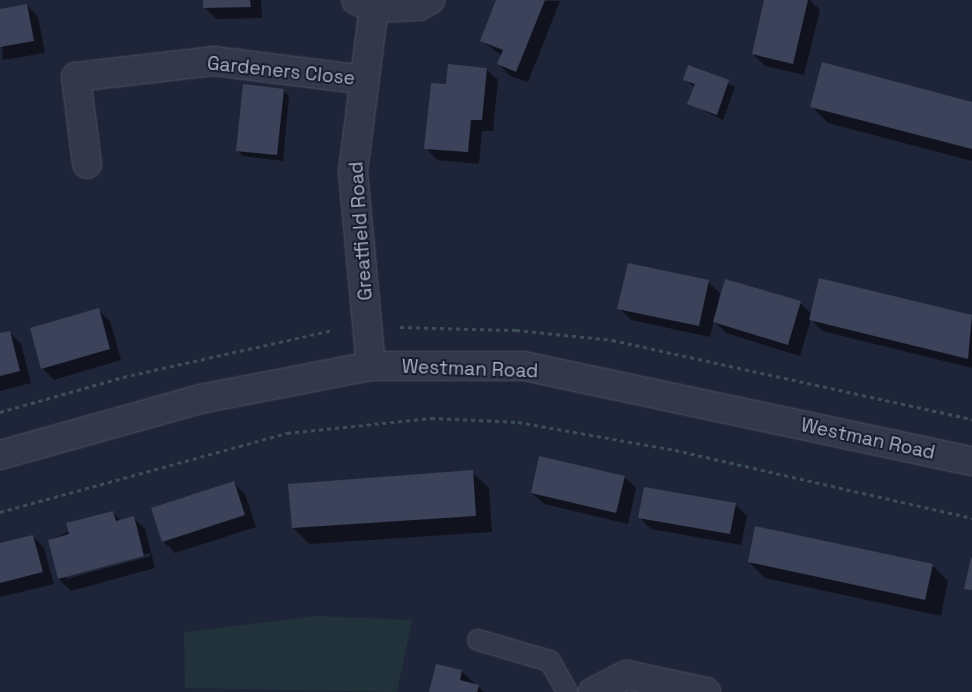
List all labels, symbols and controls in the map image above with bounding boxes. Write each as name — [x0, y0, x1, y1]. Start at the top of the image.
street label: Gardeners Close — [206, 52, 356, 90]
street label: Greatfield Road — [345, 161, 377, 301]
street label: Westman Road — [401, 355, 539, 383]
street label: Westman Road — [799, 414, 937, 464]

